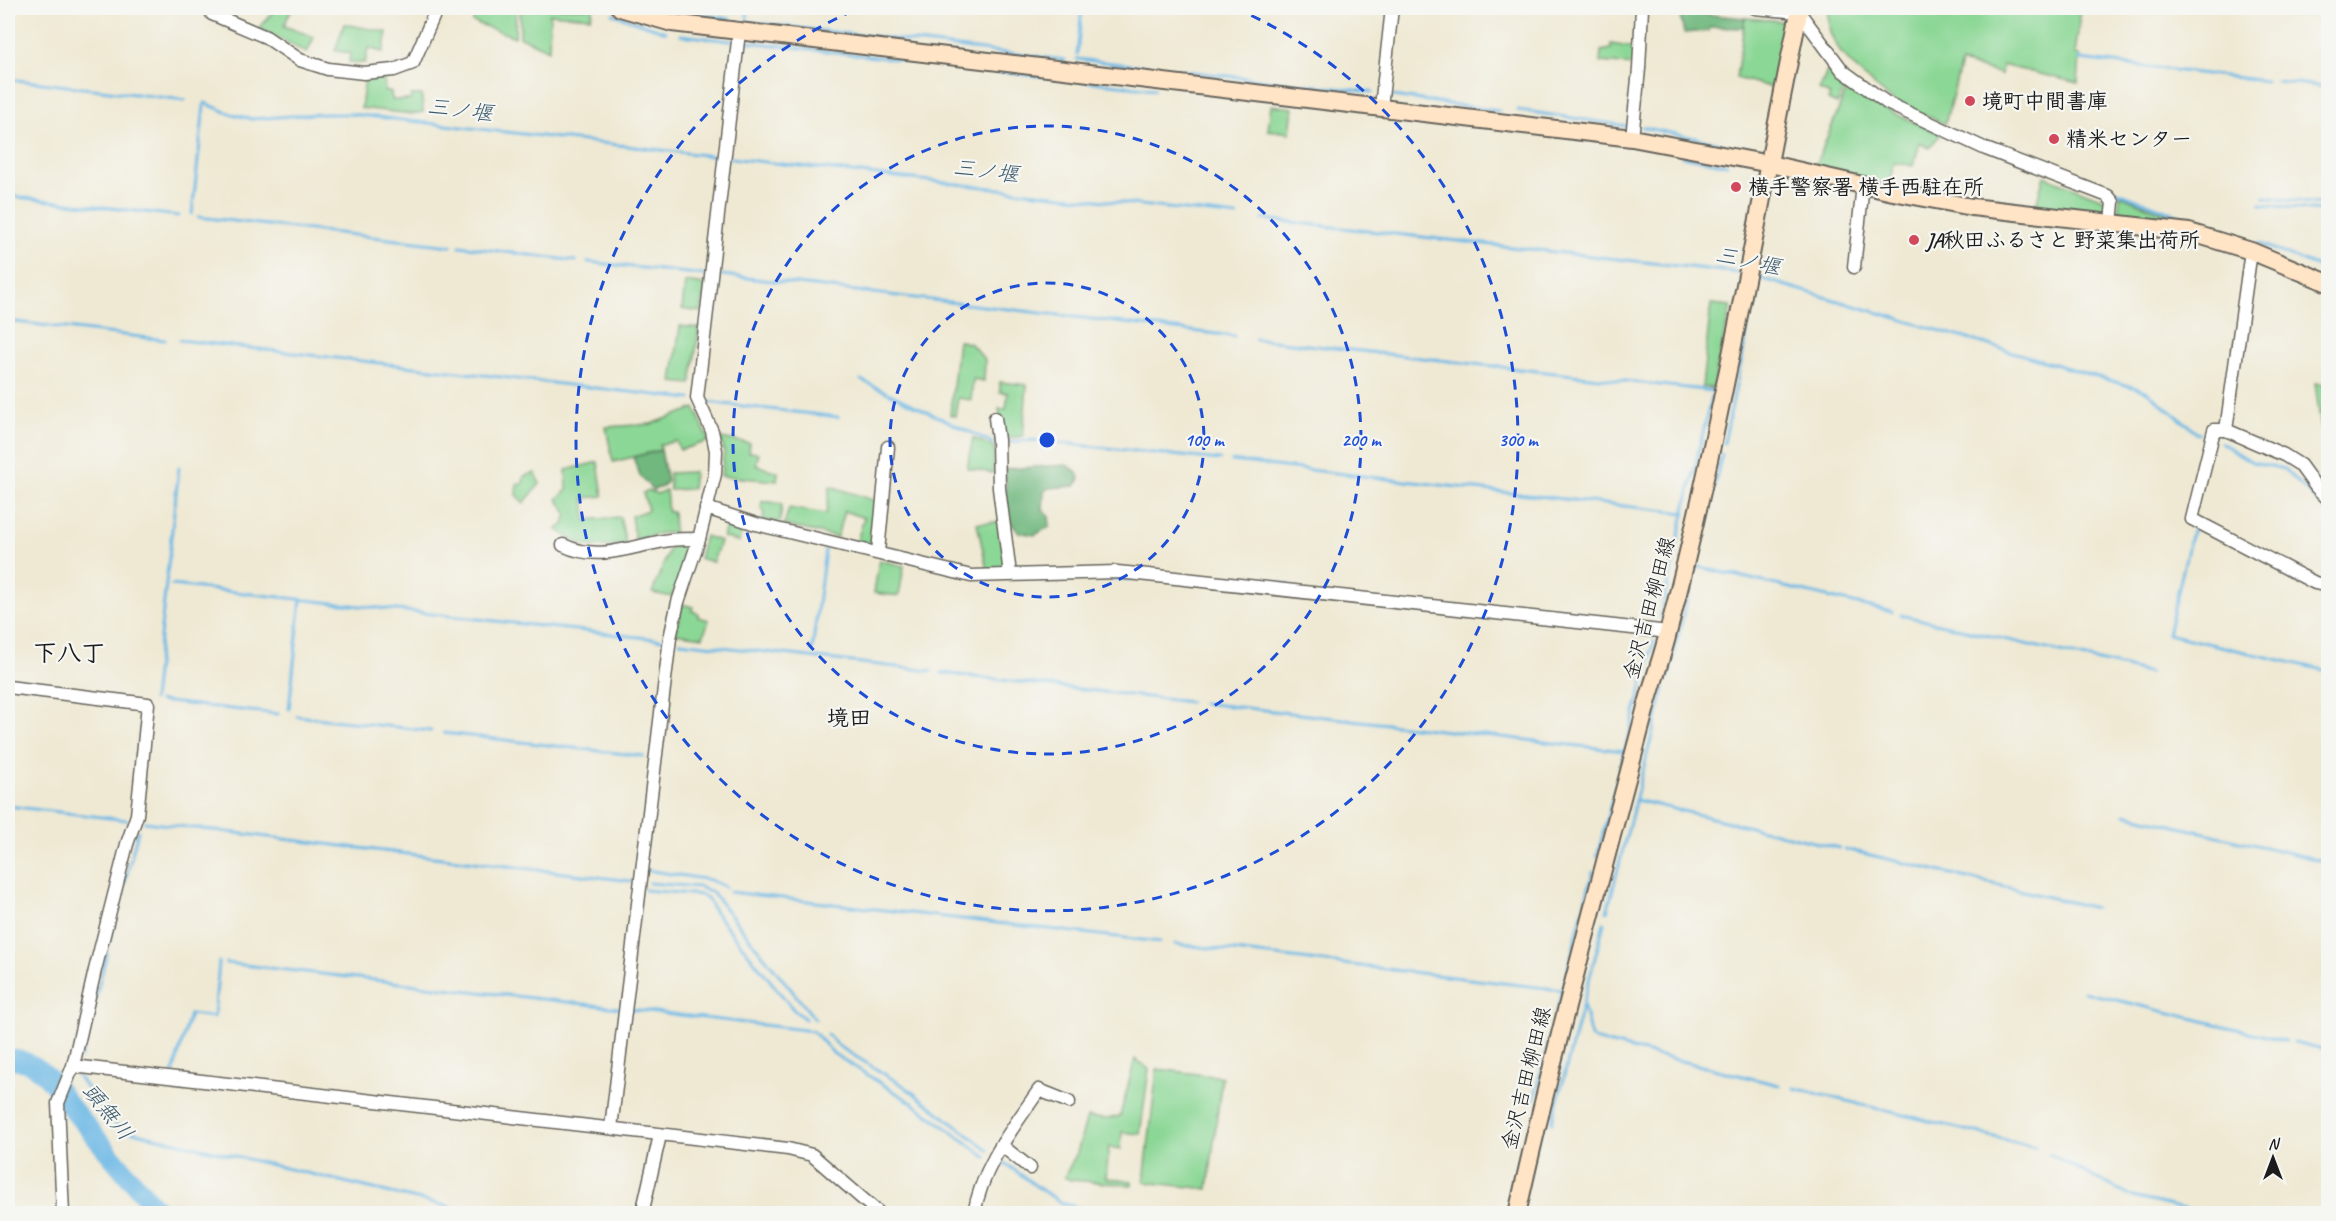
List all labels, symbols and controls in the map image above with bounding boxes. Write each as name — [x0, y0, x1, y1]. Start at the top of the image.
place label: 境町中間書庫 — [1982, 88, 2108, 114]
water label: 三ノ堰 — [426, 92, 496, 128]
marker: 境町中間書庫 — [1963, 94, 1977, 108]
place label: 精米センター — [2066, 126, 2192, 152]
marker: 精米センター — [2047, 132, 2061, 146]
water label: 三ノ堰 — [952, 153, 1022, 189]
place label: 横手警察署 横手西駐在所 — [1748, 174, 1984, 200]
marker: 横手警察署 横手西駐在所 — [1729, 180, 1743, 194]
place label: JA秋田ふるさと 野菜集出荷所 — [1924, 227, 2200, 253]
marker: JA秋田ふるさと 野菜集出荷所 — [1907, 233, 1921, 247]
water label: 三ノ堰 — [1713, 240, 1785, 282]
text: 100 m — [1185, 429, 1225, 451]
text: 200 m — [1342, 429, 1382, 451]
text: 300 m — [1499, 429, 1539, 451]
centre of rings — [1037, 430, 1057, 450]
street label: 金沢吉田柳田線 — [1617, 534, 1681, 682]
district label: 下八丁 — [33, 638, 105, 668]
district label: 境田 — [827, 704, 871, 732]
street label: 金沢吉田柳田線 — [1496, 1004, 1556, 1152]
water label: 頭無川 — [76, 1078, 140, 1146]
north arrow — [2243, 1128, 2303, 1188]
text: N — [2268, 1134, 2281, 1154]

